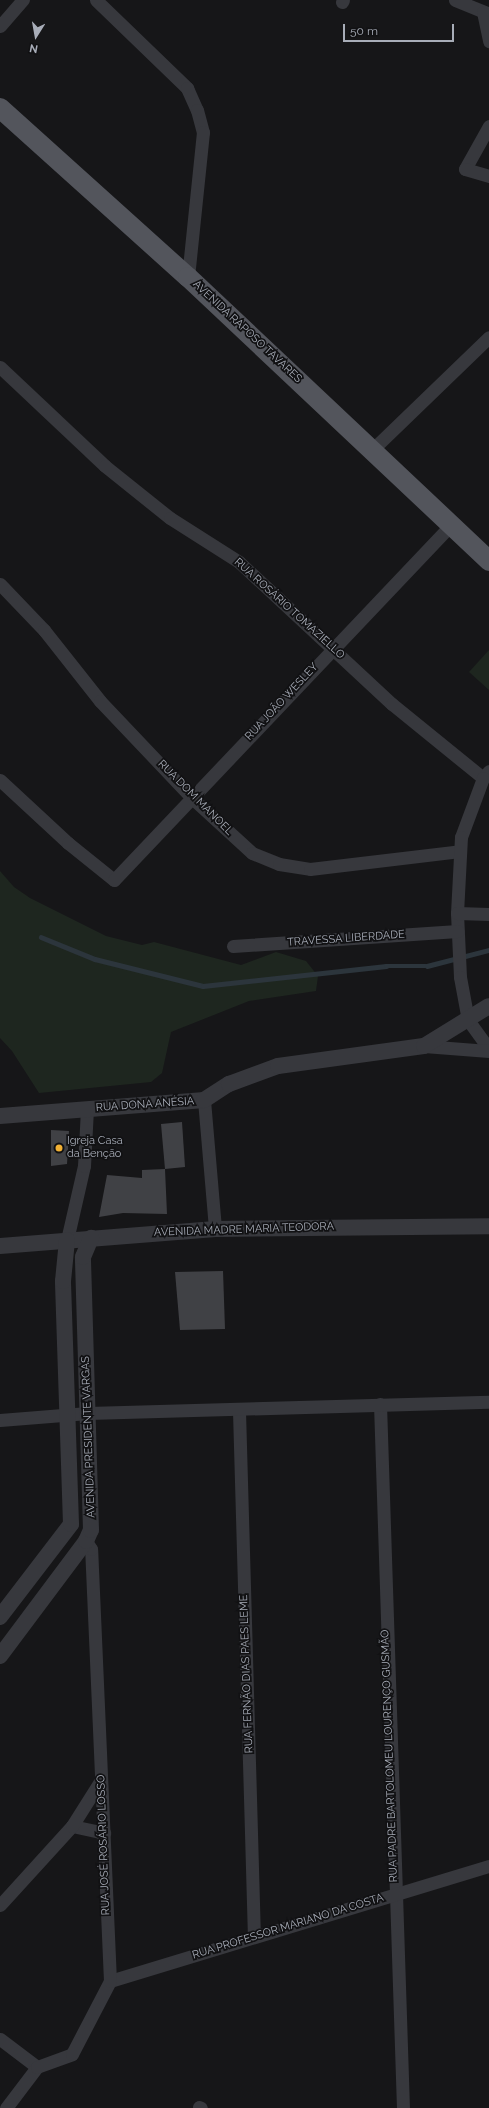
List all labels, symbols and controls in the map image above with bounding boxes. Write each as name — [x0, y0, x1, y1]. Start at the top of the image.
north arrow — [16, 16, 56, 56]
scale bar — [345, 16, 456, 42]
text: 50 m — [350, 24, 378, 38]
text: N — [28, 41, 39, 55]
street label: AVENIDA RAPOSO TAVARES — [189, 278, 305, 386]
street label: RUA ROSÁRIO TOMAZIELLO — [231, 556, 347, 662]
street label: RUA JOÃO WESLEY — [242, 660, 322, 744]
street label: RUA DOM MANOEL — [155, 758, 235, 838]
street label: TRAVESSA LIBERDADE — [287, 928, 405, 950]
street label: RUA DONA ANÉSIA — [95, 1095, 195, 1115]
place label: Igreja Casa da Benção — [67, 1135, 123, 1161]
marker: Igreja Casa da Benção — [54, 1143, 64, 1153]
street label: AVENIDA MADRE MARIA TEODORA — [153, 1220, 335, 1240]
street label: AVENIDA PRESIDENTE VARGAS — [80, 1355, 98, 1519]
street label: RUA FERNÃO DIAS PAES LEME — [238, 1594, 256, 1754]
street label: RUA PADRE BARTOLOMEU LOURENÇO GUSMÃO — [379, 1629, 401, 1883]
street label: RUA JOSÉ ROSÁRIO LOSSO — [95, 1774, 113, 1916]
street label: RUA PROFESSOR MARIANO DA COSTA — [190, 1891, 386, 1963]

